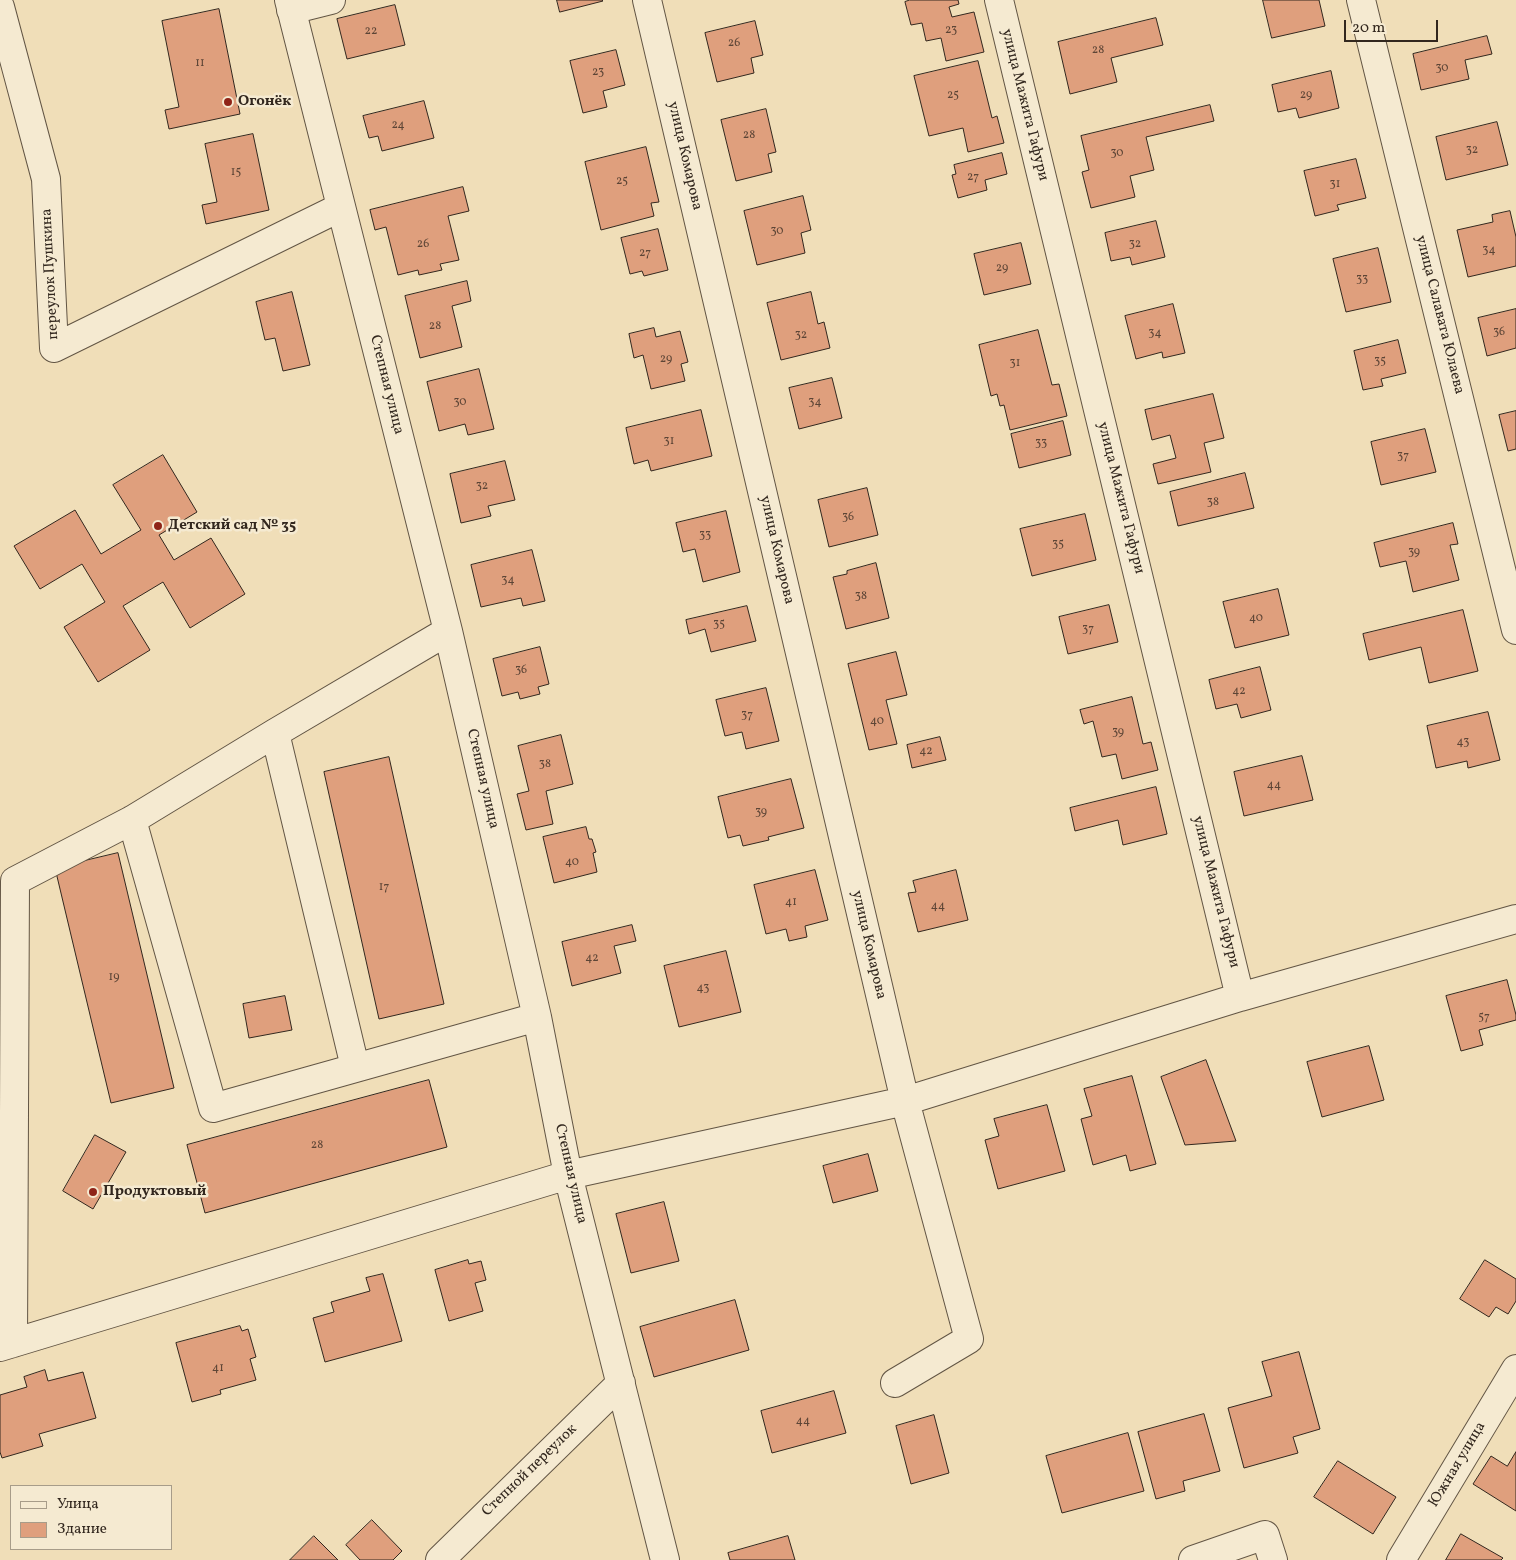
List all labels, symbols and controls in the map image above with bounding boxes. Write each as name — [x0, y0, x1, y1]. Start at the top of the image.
scale bar — [1346, 10, 1440, 42]
text: 20 m — [1352, 18, 1385, 39]
house number: 23 — [945, 24, 957, 38]
house number: 22 — [365, 25, 377, 39]
street label: улица Мажита Гафури — [996, 27, 1052, 183]
house number: 26 — [728, 37, 740, 51]
house number: 28 — [1092, 44, 1104, 58]
house number: 11 — [195, 57, 205, 71]
house number: 30 — [1435, 62, 1449, 76]
house number: 23 — [592, 66, 604, 80]
house number: 25 — [947, 89, 959, 103]
house number: 29 — [1300, 89, 1312, 103]
place label: Огонёк — [238, 93, 291, 111]
marker: Огонёк — [222, 96, 234, 108]
street label: улица Комарова — [663, 100, 705, 212]
house number: 24 — [391, 119, 405, 133]
house number: 28 — [743, 129, 755, 143]
house number: 32 — [1466, 144, 1478, 158]
house number: 30 — [1110, 147, 1124, 161]
house number: 15 — [231, 166, 241, 180]
house number: 27 — [967, 171, 979, 185]
house number: 25 — [616, 175, 628, 189]
house number: 31 — [1330, 178, 1340, 192]
street label: переулок Пушкина — [39, 208, 63, 340]
house number: 30 — [770, 225, 784, 239]
street label: улица Салавата Юлаева — [1411, 234, 1467, 396]
house number: 26 — [417, 238, 429, 252]
house number: 32 — [1129, 238, 1141, 252]
house number: 34 — [1482, 244, 1496, 258]
house number: 27 — [639, 247, 651, 261]
house number: 29 — [996, 262, 1008, 276]
house number: 33 — [1356, 273, 1368, 287]
house number: 28 — [429, 320, 441, 334]
house number: 36 — [1493, 326, 1505, 340]
house number: 34 — [1148, 327, 1162, 341]
house number: 32 — [795, 329, 807, 343]
street label: Степная улица — [365, 333, 407, 437]
house number: 29 — [660, 353, 672, 367]
house number: 35 — [1374, 355, 1386, 369]
house number: 31 — [1010, 357, 1020, 371]
house number: 30 — [453, 396, 467, 410]
house number: 34 — [808, 396, 822, 410]
street label: улица Мажита Гафури — [1092, 420, 1148, 576]
house number: 31 — [664, 435, 674, 449]
house number: 33 — [1035, 437, 1047, 451]
house number: 37 — [1397, 450, 1409, 464]
house number: 32 — [476, 480, 488, 494]
street label: улица Комарова — [755, 494, 797, 606]
house number: 38 — [1207, 496, 1219, 510]
house number: 36 — [842, 511, 854, 525]
place label: Детский сад № 35 — [168, 517, 296, 535]
marker: Детский сад № 35 — [152, 520, 164, 532]
house number: 33 — [699, 529, 711, 543]
house number: 35 — [1052, 538, 1064, 552]
house number: 39 — [1408, 546, 1420, 560]
house number: 34 — [501, 574, 515, 588]
house number: 38 — [855, 590, 867, 604]
house number: 40 — [1249, 612, 1263, 626]
house number: 35 — [713, 618, 725, 632]
house number: 37 — [1082, 623, 1094, 637]
house number: 36 — [515, 664, 527, 678]
house number: 42 — [1232, 685, 1246, 699]
house number: 37 — [741, 709, 753, 723]
house number: 40 — [870, 715, 884, 729]
house number: 39 — [1112, 726, 1124, 740]
street label: Степная улица — [462, 727, 502, 831]
house number: 43 — [1457, 736, 1469, 750]
house number: 42 — [919, 745, 933, 759]
house number: 38 — [539, 758, 551, 772]
house number: 44 — [1267, 779, 1281, 793]
house number: 39 — [755, 806, 767, 820]
street label: улица Мажита Гафури — [1187, 814, 1243, 970]
house number: 40 — [565, 856, 579, 870]
house number: 17 — [379, 881, 389, 895]
street label: улица Комарова — [847, 889, 889, 1001]
house number: 41 — [785, 896, 797, 910]
house number: 44 — [931, 900, 945, 914]
house number: 42 — [585, 952, 599, 966]
house number: 19 — [109, 971, 119, 985]
house number: 43 — [697, 982, 709, 996]
house number: 57 — [1478, 1011, 1490, 1025]
street label: Степная улица — [550, 1122, 590, 1226]
house number: 28 — [311, 1139, 323, 1153]
place label: Продуктовый — [103, 1183, 206, 1201]
marker: Продуктовый — [87, 1186, 99, 1198]
house number: 41 — [212, 1362, 224, 1376]
house number: 44 — [796, 1415, 810, 1429]
street label: Южная улица — [1425, 1419, 1491, 1511]
street label: Степной переулок — [479, 1421, 581, 1521]
legend — [10, 1485, 172, 1550]
text: Улица — [57, 1494, 99, 1515]
text: Здание — [57, 1519, 107, 1540]

